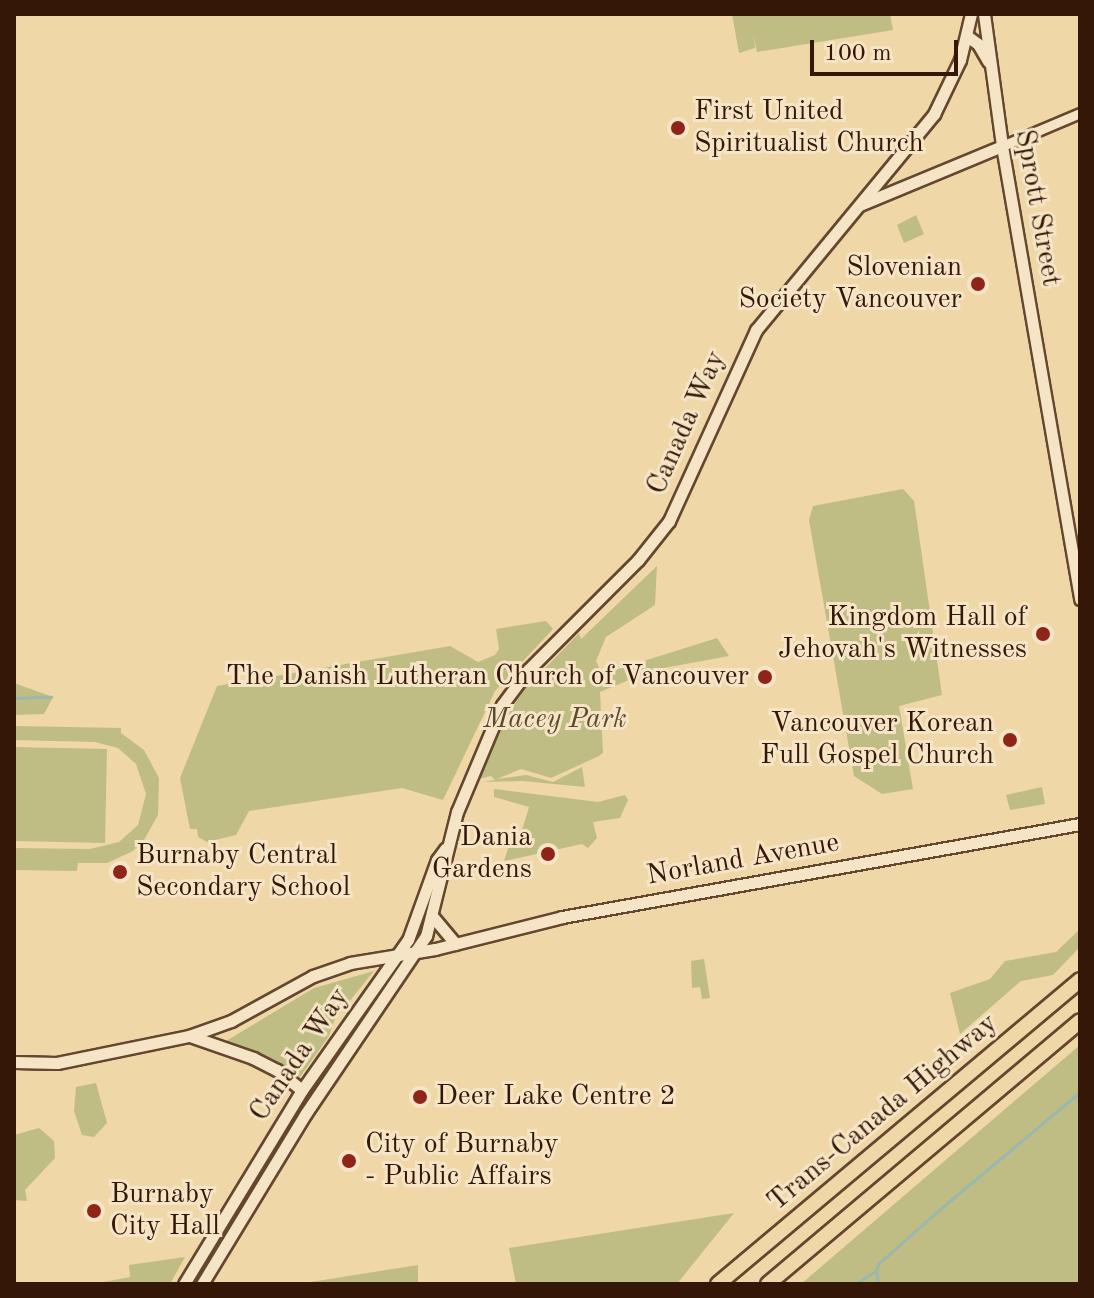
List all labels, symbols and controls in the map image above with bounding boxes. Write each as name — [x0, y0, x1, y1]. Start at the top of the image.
scale bar — [814, 24, 962, 74]
text: 100 m — [824, 42, 892, 66]
place label: First United Spiritualist Church — [694, 95, 924, 161]
marker: First United Spiritualist Church — [669, 119, 687, 137]
street label: Sprott Street — [1007, 127, 1067, 289]
place label: Slovenian Society Vancouver — [738, 251, 962, 317]
marker: Slovenian Society Vancouver — [969, 275, 987, 293]
street label: Canada Way — [640, 346, 734, 500]
place label: Kingdom Hall of Jehovah's Witnesses — [778, 601, 1027, 667]
marker: Kingdom Hall of Jehovah's Witnesses — [1034, 625, 1052, 643]
place label: The Danish Lutheran Church of Vancouver — [226, 660, 749, 694]
marker: The Danish Lutheran Church of Vancouver — [756, 668, 774, 686]
park label: Macey Park — [483, 703, 627, 737]
place label: Vancouver Korean Full Gospel Church — [760, 707, 994, 773]
marker: Vancouver Korean Full Gospel Church — [1001, 731, 1019, 749]
place label: Dania Gardens — [432, 821, 532, 887]
street label: Norland Avenue — [644, 827, 842, 893]
place label: Burnaby Central Secondary School — [136, 839, 350, 905]
marker: Dania Gardens — [539, 845, 557, 863]
marker: Burnaby Central Secondary School — [111, 863, 129, 881]
street label: Canada Way — [243, 982, 357, 1128]
street label: Trans-Canada Highway — [761, 1007, 1005, 1219]
place label: Deer Lake Centre 2 — [436, 1080, 676, 1114]
marker: Deer Lake Centre 2 — [411, 1088, 429, 1106]
place label: City of Burnaby - Public Affairs — [365, 1128, 559, 1194]
marker: City of Burnaby - Public Affairs — [340, 1152, 358, 1170]
place label: Burnaby City Hall — [110, 1178, 220, 1244]
marker: Burnaby City Hall — [85, 1202, 103, 1220]

